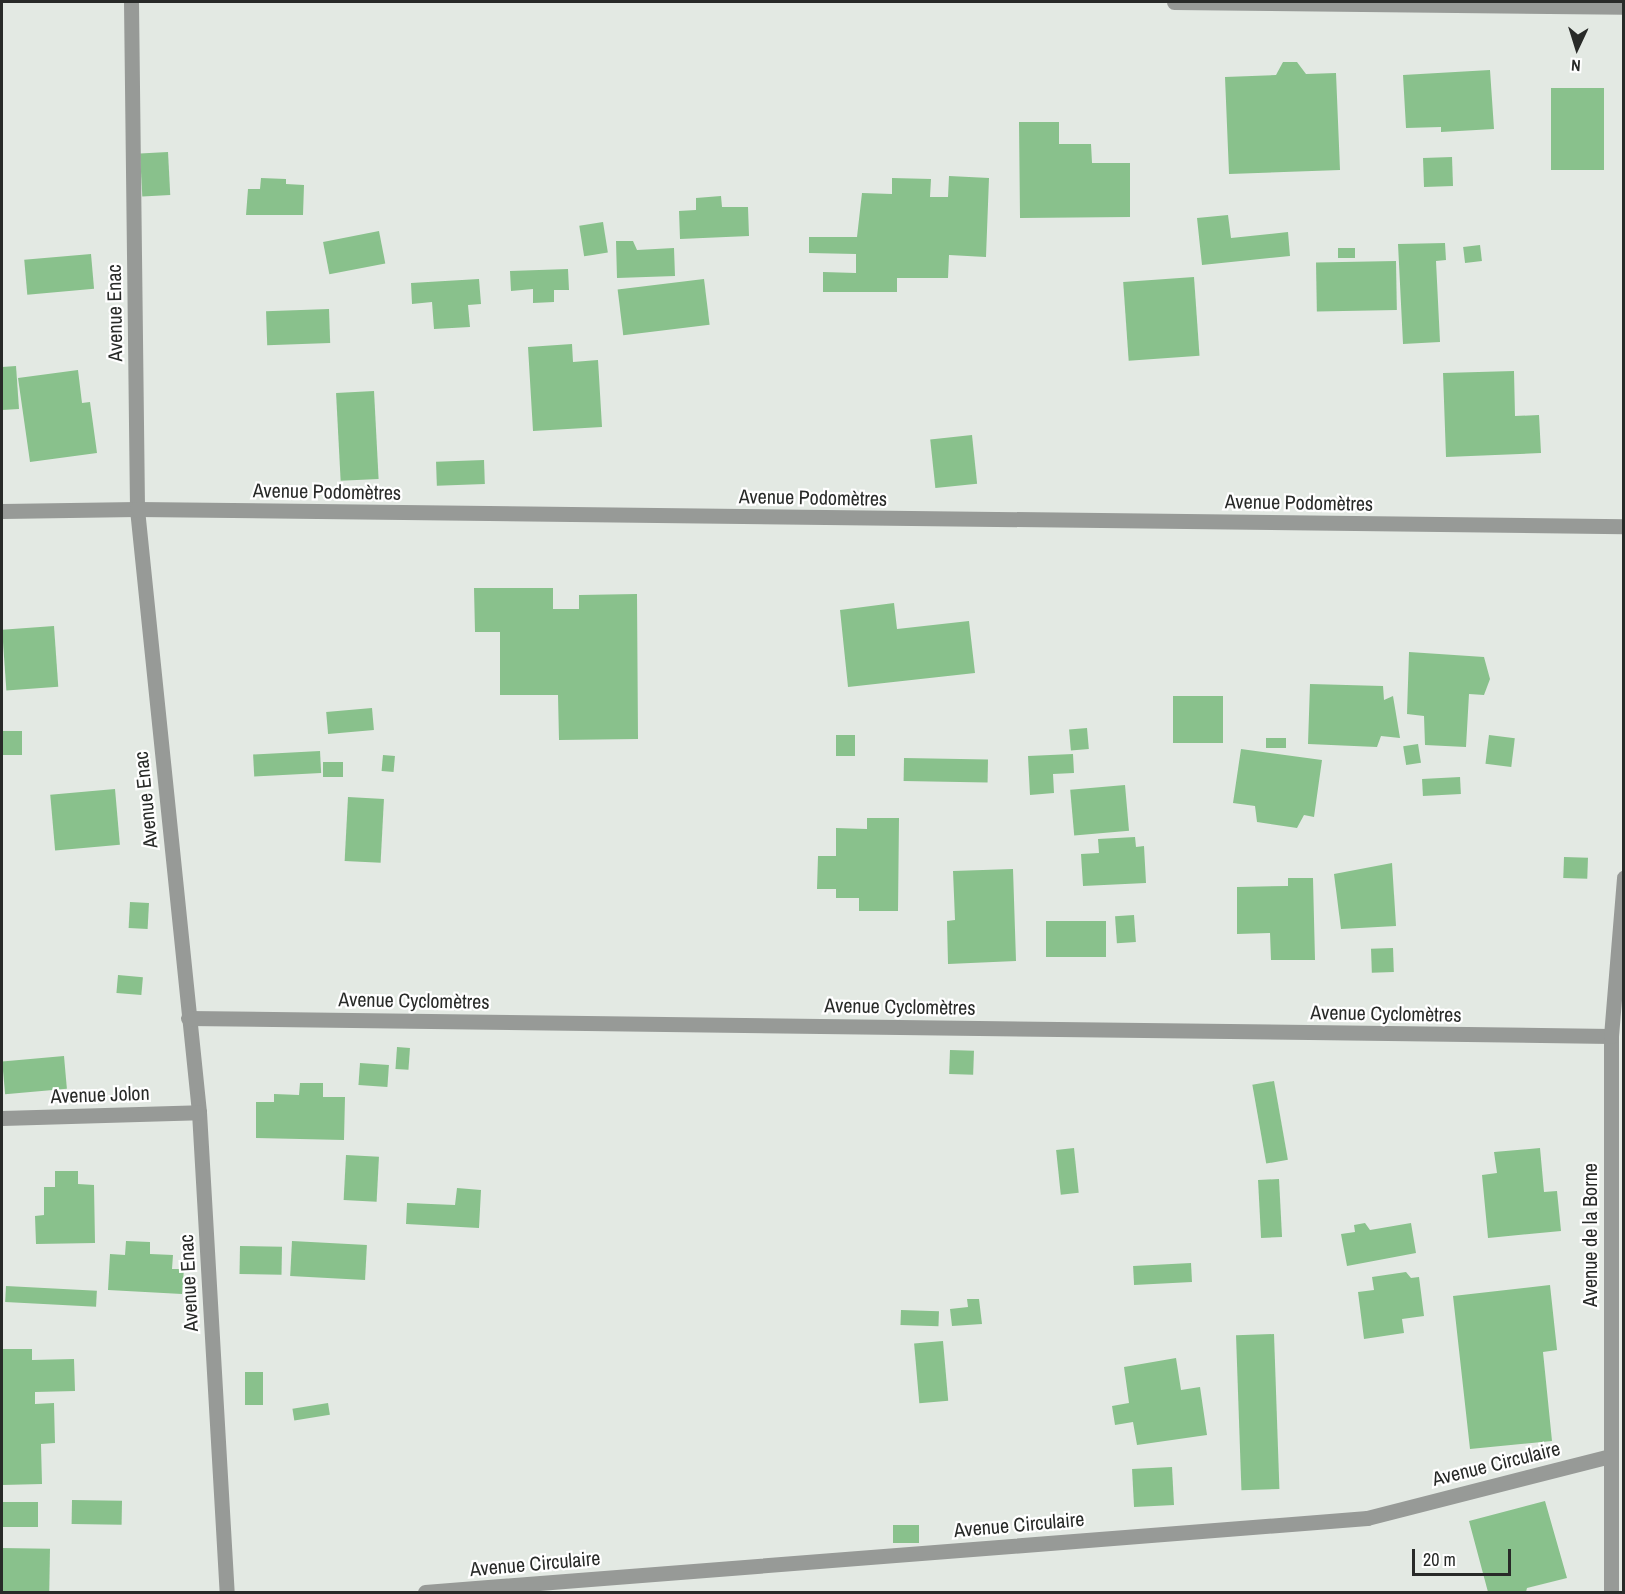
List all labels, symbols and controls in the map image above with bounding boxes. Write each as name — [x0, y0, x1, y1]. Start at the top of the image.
north arrow — [1547, 18, 1607, 78]
text: N — [1570, 55, 1581, 77]
street label: Avenue Enac — [101, 264, 127, 362]
street label: Avenue Podomètres — [253, 478, 401, 504]
street label: Avenue Podomètres — [739, 484, 887, 510]
street label: Avenue Podomètres — [1225, 489, 1373, 515]
street label: Avenue Enac — [128, 750, 162, 850]
street label: Avenue Cyclomètres — [338, 987, 490, 1013]
street label: Avenue Cyclomètres — [824, 993, 976, 1019]
street label: Avenue Cyclomètres — [1310, 1000, 1462, 1026]
street label: Avenue Jolon — [50, 1080, 150, 1108]
street label: Avenue de la Borne — [1577, 1163, 1601, 1307]
street label: Avenue Enac — [173, 1234, 203, 1332]
street label: Avenue Circulaire — [1430, 1436, 1562, 1490]
street label: Avenue Circulaire — [953, 1506, 1085, 1542]
scale bar — [1415, 1537, 1514, 1575]
street label: Avenue Circulaire — [469, 1545, 601, 1581]
text: 20 m — [1423, 1547, 1456, 1572]

